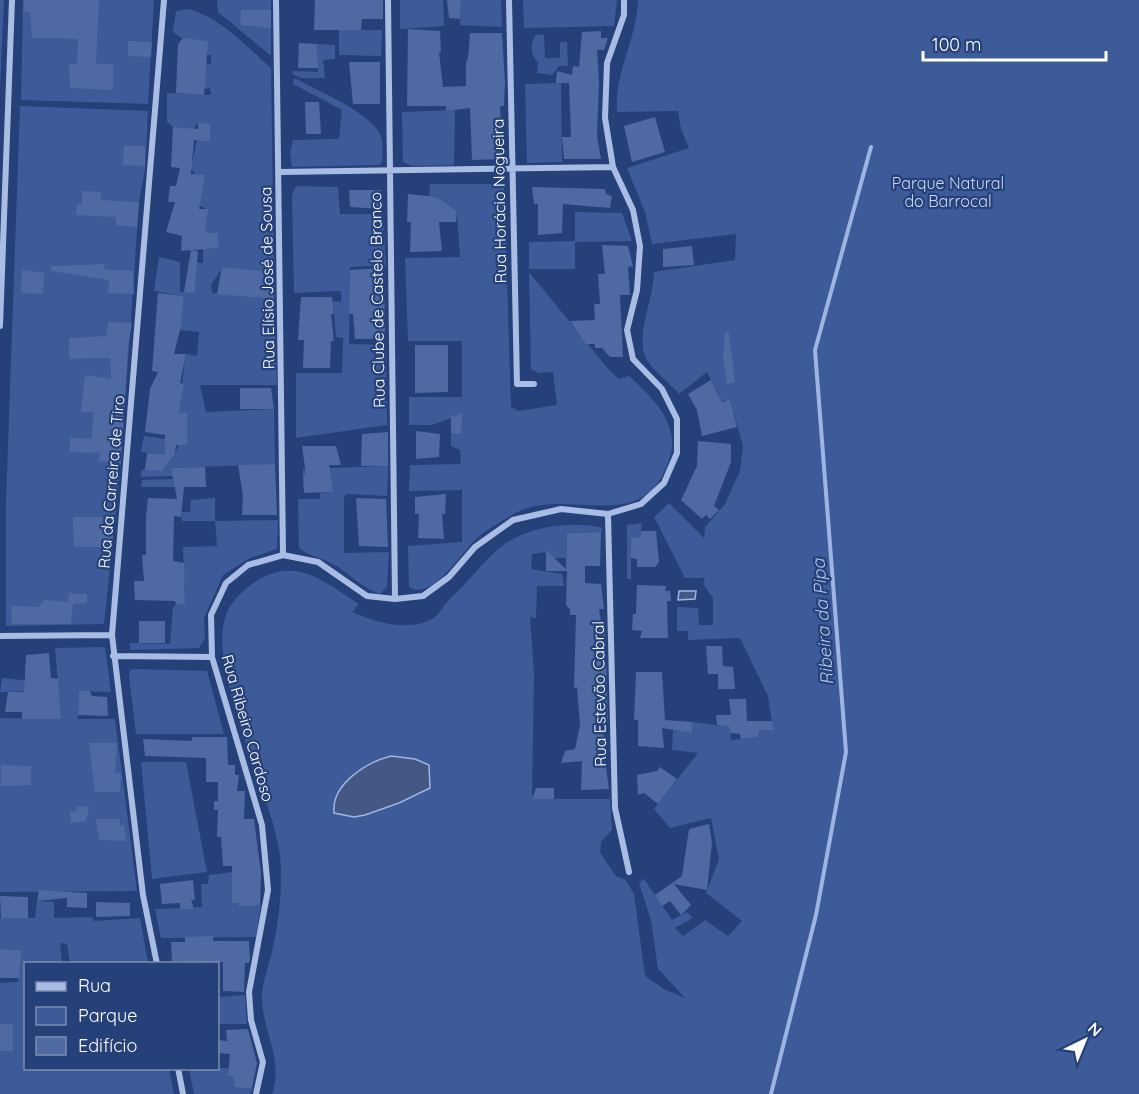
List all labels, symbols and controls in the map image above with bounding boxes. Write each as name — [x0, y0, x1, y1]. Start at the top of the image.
scale bar — [923, 24, 1106, 62]
text: 100 m — [932, 33, 981, 56]
street label: Rua Horácio Nogueira — [488, 118, 510, 284]
park label: Parque Natural do Barrocal — [892, 173, 1004, 211]
street label: Rua Elísio José de Sousa — [255, 186, 279, 370]
street label: Rua Clube de Castelo Branco — [365, 192, 389, 408]
street label: Rua da Carreira de Tiro — [93, 395, 129, 569]
water label: Ribeira da Pipa — [807, 557, 838, 686]
street label: Rua Estevão Cabral — [588, 621, 610, 767]
street label: Rua Ribeiro Cardoso — [217, 652, 279, 804]
legend — [24, 962, 219, 1070]
text: Rua — [78, 974, 111, 997]
text: Parque — [78, 1004, 137, 1027]
north arrow — [1055, 1010, 1115, 1070]
text: N — [1084, 1018, 1106, 1040]
text: Edifício — [78, 1034, 137, 1057]

